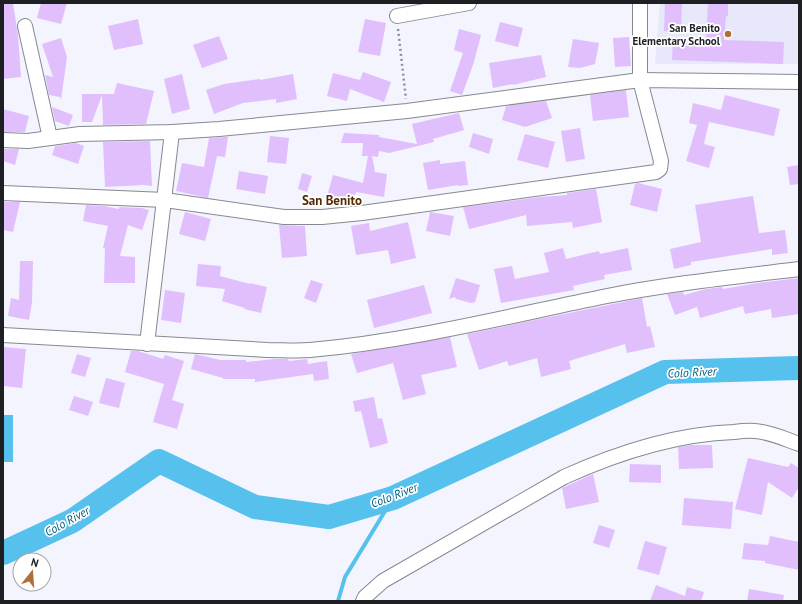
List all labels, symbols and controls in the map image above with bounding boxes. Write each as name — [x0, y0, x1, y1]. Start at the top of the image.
place label: San Benito Elementary School — [633, 21, 721, 48]
marker: San Benito Elementary School — [723, 29, 733, 39]
district label: San Benito — [302, 192, 362, 209]
water label: Colo River — [667, 363, 718, 381]
water label: Colo River — [369, 479, 420, 511]
water label: Colo River — [42, 502, 93, 539]
north arrow — [12, 552, 52, 592]
text: N — [29, 555, 40, 570]

